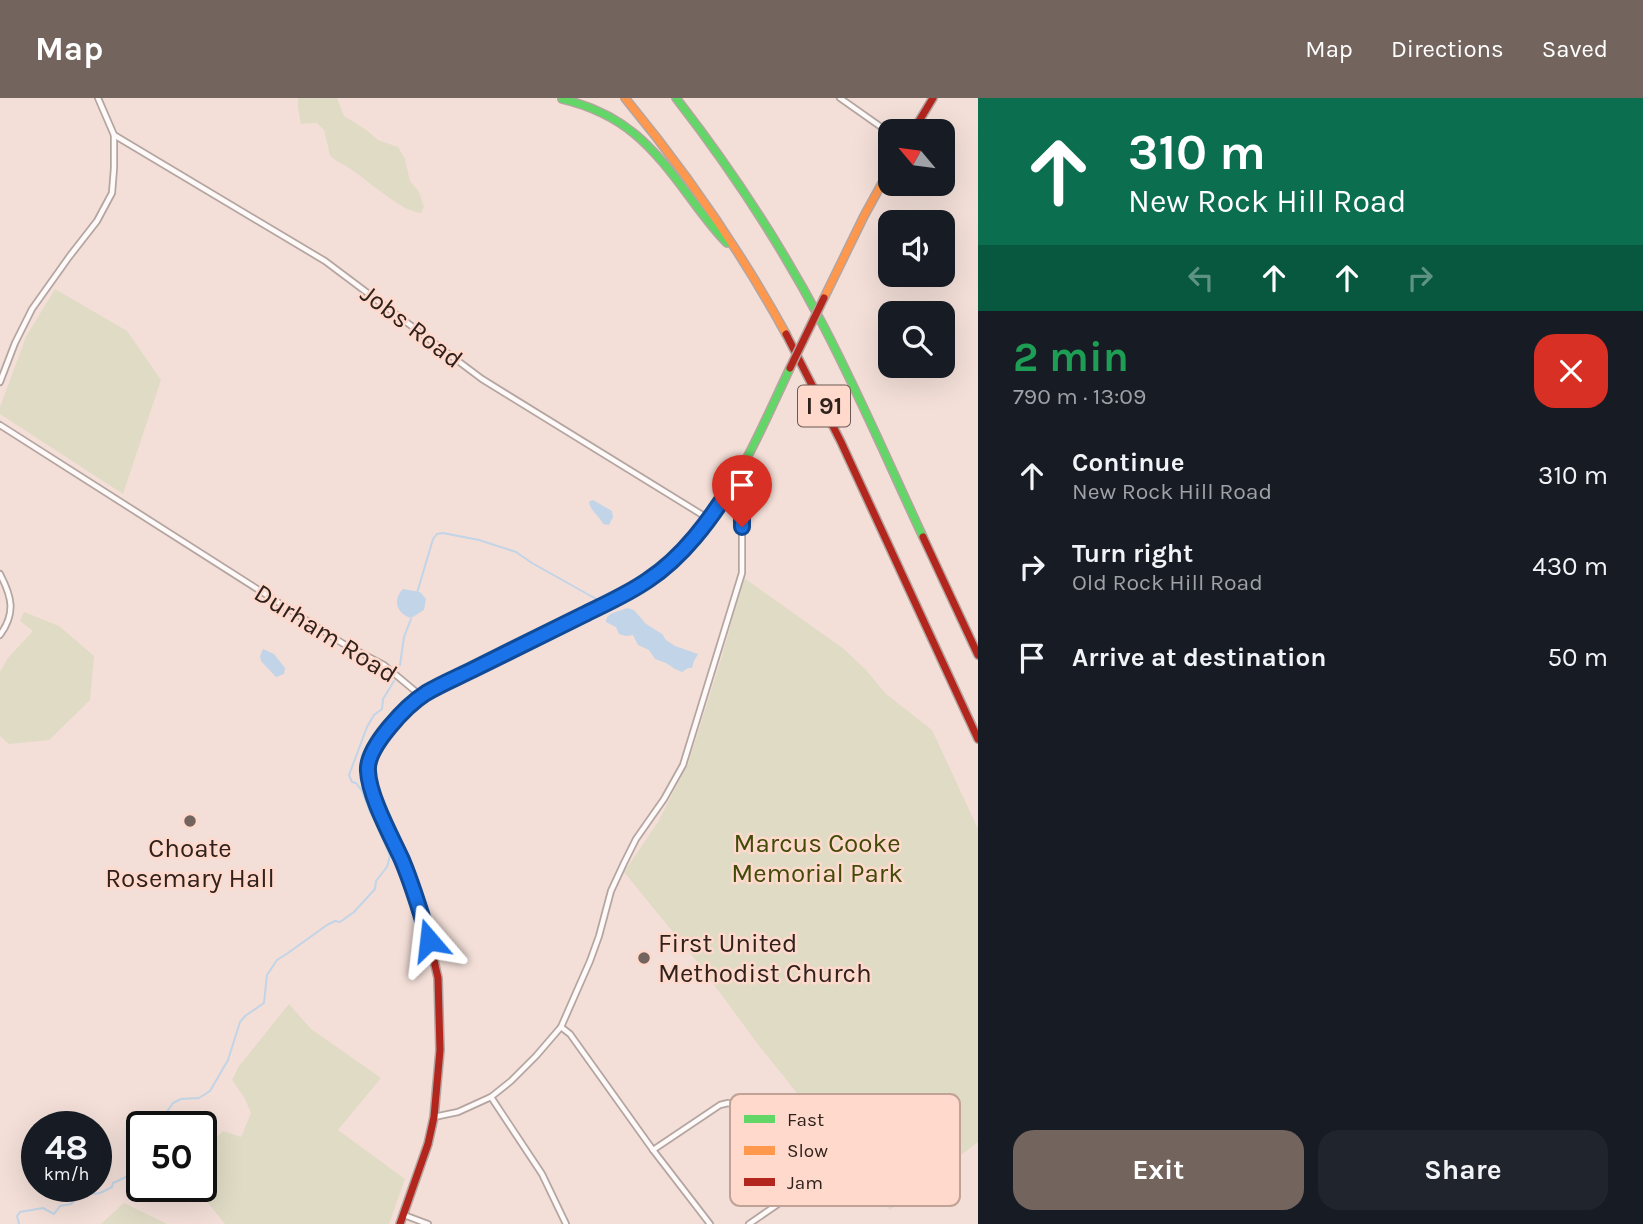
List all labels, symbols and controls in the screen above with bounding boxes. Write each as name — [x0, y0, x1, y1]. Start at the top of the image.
text: Map — [35, 30, 103, 68]
text: Map — [1305, 35, 1353, 63]
text: Directions — [1391, 35, 1504, 63]
text: Saved — [1542, 35, 1608, 63]
north arrow — [878, 119, 956, 196]
map controls — [878, 119, 955, 378]
text: 310 m — [1128, 124, 1266, 181]
icon: ahead — [1013, 126, 1104, 217]
text: New Rock Hill Road — [1128, 183, 1406, 220]
button: sound — [878, 210, 955, 287]
icon: left — [1182, 259, 1220, 297]
icon: ahead — [1255, 259, 1293, 297]
icon: ahead — [1328, 259, 1366, 297]
icon: right — [1401, 259, 1439, 297]
street label: Jobs Road — [355, 278, 469, 375]
button: search — [878, 301, 955, 378]
text: 2 min — [1013, 332, 1129, 382]
button: close — [1534, 334, 1608, 408]
text: 790 m · 13:09 — [1013, 383, 1146, 410]
road number: I 91 — [798, 386, 850, 426]
text: Continue — [1072, 447, 1184, 478]
pin — [712, 455, 772, 527]
icon: ahead — [1013, 457, 1051, 495]
text: 310 m — [1538, 460, 1608, 491]
icon: arrive — [723, 466, 761, 504]
text: New Rock Hill Road — [1072, 478, 1272, 505]
text: Turn right — [1072, 538, 1193, 569]
icon: right — [1013, 548, 1051, 586]
text: 430 m — [1532, 551, 1608, 582]
text: Old Rock Hill Road — [1072, 569, 1263, 596]
street label: Durham Road — [249, 577, 403, 690]
icon: arrive — [1013, 639, 1051, 677]
text: Arrive at destination — [1072, 642, 1326, 673]
text: 50 m — [1547, 642, 1608, 673]
marker: Choate Rosemary Hall — [182, 813, 198, 829]
park label: Marcus Cooke Memorial Park — [731, 828, 903, 889]
place label: Choate Rosemary Hall — [105, 833, 275, 894]
position arrow — [392, 903, 466, 977]
place label: First United Methodist Church — [658, 928, 872, 989]
marker: First United Methodist Church — [636, 950, 652, 966]
legend — [730, 1094, 960, 1206]
text: Fast — [787, 1109, 824, 1131]
speed limit sign: 50 — [126, 1111, 217, 1202]
text: 48 — [45, 1127, 88, 1168]
button: Exit — [1013, 1130, 1304, 1210]
button: Share — [1318, 1130, 1608, 1210]
text: Slow — [787, 1140, 828, 1162]
text: km/h — [44, 1163, 89, 1185]
text: Jam — [787, 1172, 823, 1194]

